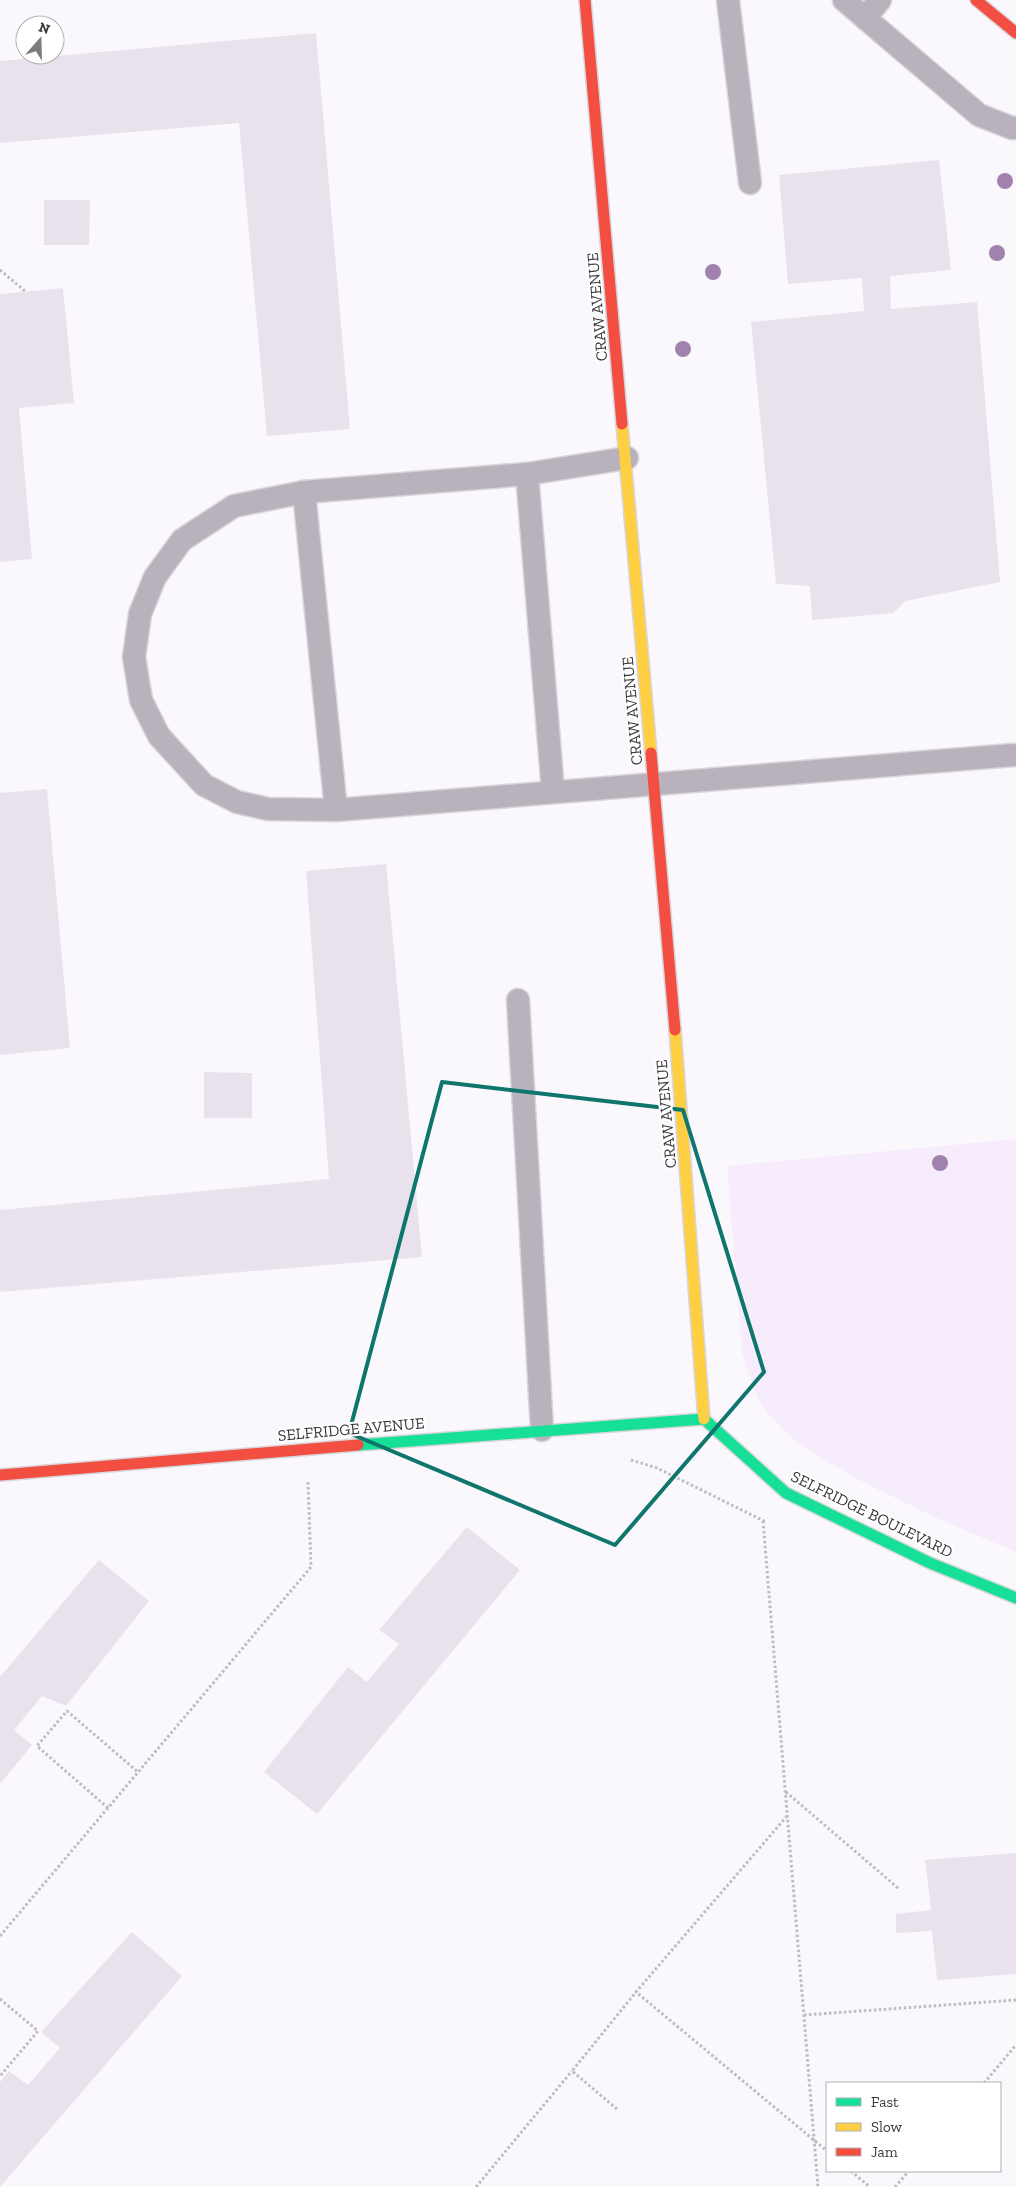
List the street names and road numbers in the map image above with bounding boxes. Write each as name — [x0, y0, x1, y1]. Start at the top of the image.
street label: CRAW AVENUE — [583, 252, 611, 362]
street label: CRAW AVENUE — [618, 656, 646, 766]
street label: CRAW AVENUE — [652, 1059, 680, 1169]
street label: SELFRIDGE AVENUE — [277, 1413, 425, 1445]
street label: SELFRIDGE BOULEVARD — [788, 1467, 956, 1561]

